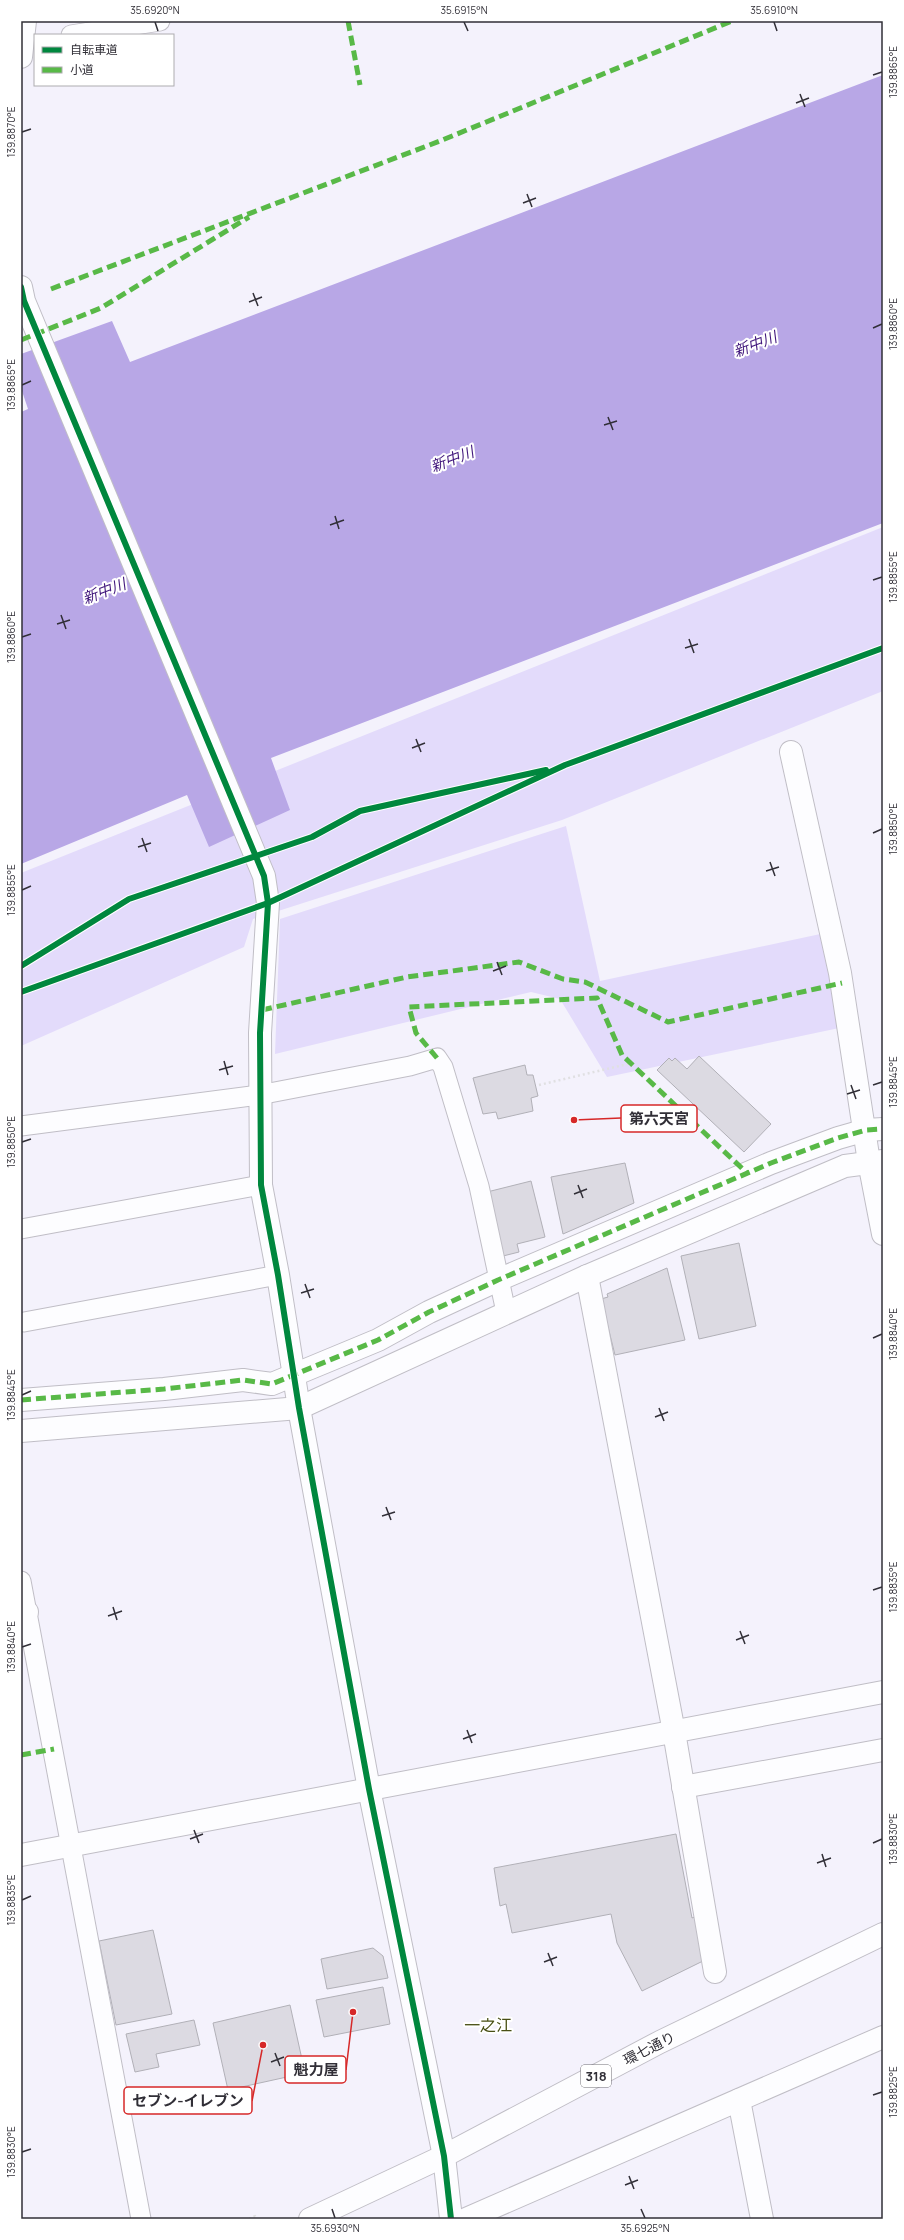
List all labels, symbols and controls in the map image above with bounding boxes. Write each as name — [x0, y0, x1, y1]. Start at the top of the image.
text: 35.6920°N — [130, 3, 180, 17]
text: 35.6915°N — [440, 3, 488, 17]
text: 35.6910°N — [750, 3, 798, 17]
legend — [34, 34, 174, 86]
text: 自転車道 — [70, 41, 118, 58]
text: 139.8865°E — [886, 46, 900, 98]
text: 小道 — [70, 61, 94, 78]
text: 139.8870°E — [4, 106, 18, 157]
text: 139.8860°E — [886, 298, 900, 350]
water label: 新中川 — [730, 325, 782, 362]
text: 139.8865°E — [4, 359, 18, 411]
water label: 新中川 — [427, 440, 479, 477]
text: 139.8855°E — [886, 551, 900, 603]
water label: 新中川 — [79, 572, 131, 609]
text: 139.8860°E — [4, 611, 18, 663]
text: 139.8850°E — [886, 803, 900, 855]
text: 139.8855°E — [4, 864, 18, 916]
text: 139.8845°E — [886, 1056, 900, 1108]
callout: 第六天宮 — [621, 1105, 697, 1132]
text: 第六天宮 — [629, 1108, 689, 1129]
text: 139.8850°E — [4, 1116, 18, 1168]
text: 139.8840°E — [886, 1308, 900, 1360]
text: 139.8845°E — [4, 1369, 18, 1421]
text: 139.8835°E — [886, 1561, 900, 1613]
text: 139.8840°E — [4, 1621, 18, 1673]
text: 139.8830°E — [886, 1813, 900, 1865]
text: 139.8835°E — [4, 1874, 18, 1926]
district label: 一之江 — [464, 2014, 512, 2036]
street label: 環七通り — [620, 2027, 678, 2069]
callout: 魁力屋 — [285, 2056, 346, 2083]
text: 魁力屋 — [293, 2059, 339, 2080]
road number: 318 — [581, 2065, 611, 2087]
text: 139.8825°E — [886, 2066, 900, 2118]
callout: セブン-イレブン — [124, 2087, 252, 2114]
text: セブン-イレブン — [132, 2090, 244, 2111]
text: 139.8830°E — [4, 2126, 18, 2178]
text: 35.6930°N — [310, 2221, 360, 2235]
text: 35.6925°N — [621, 2221, 670, 2235]

